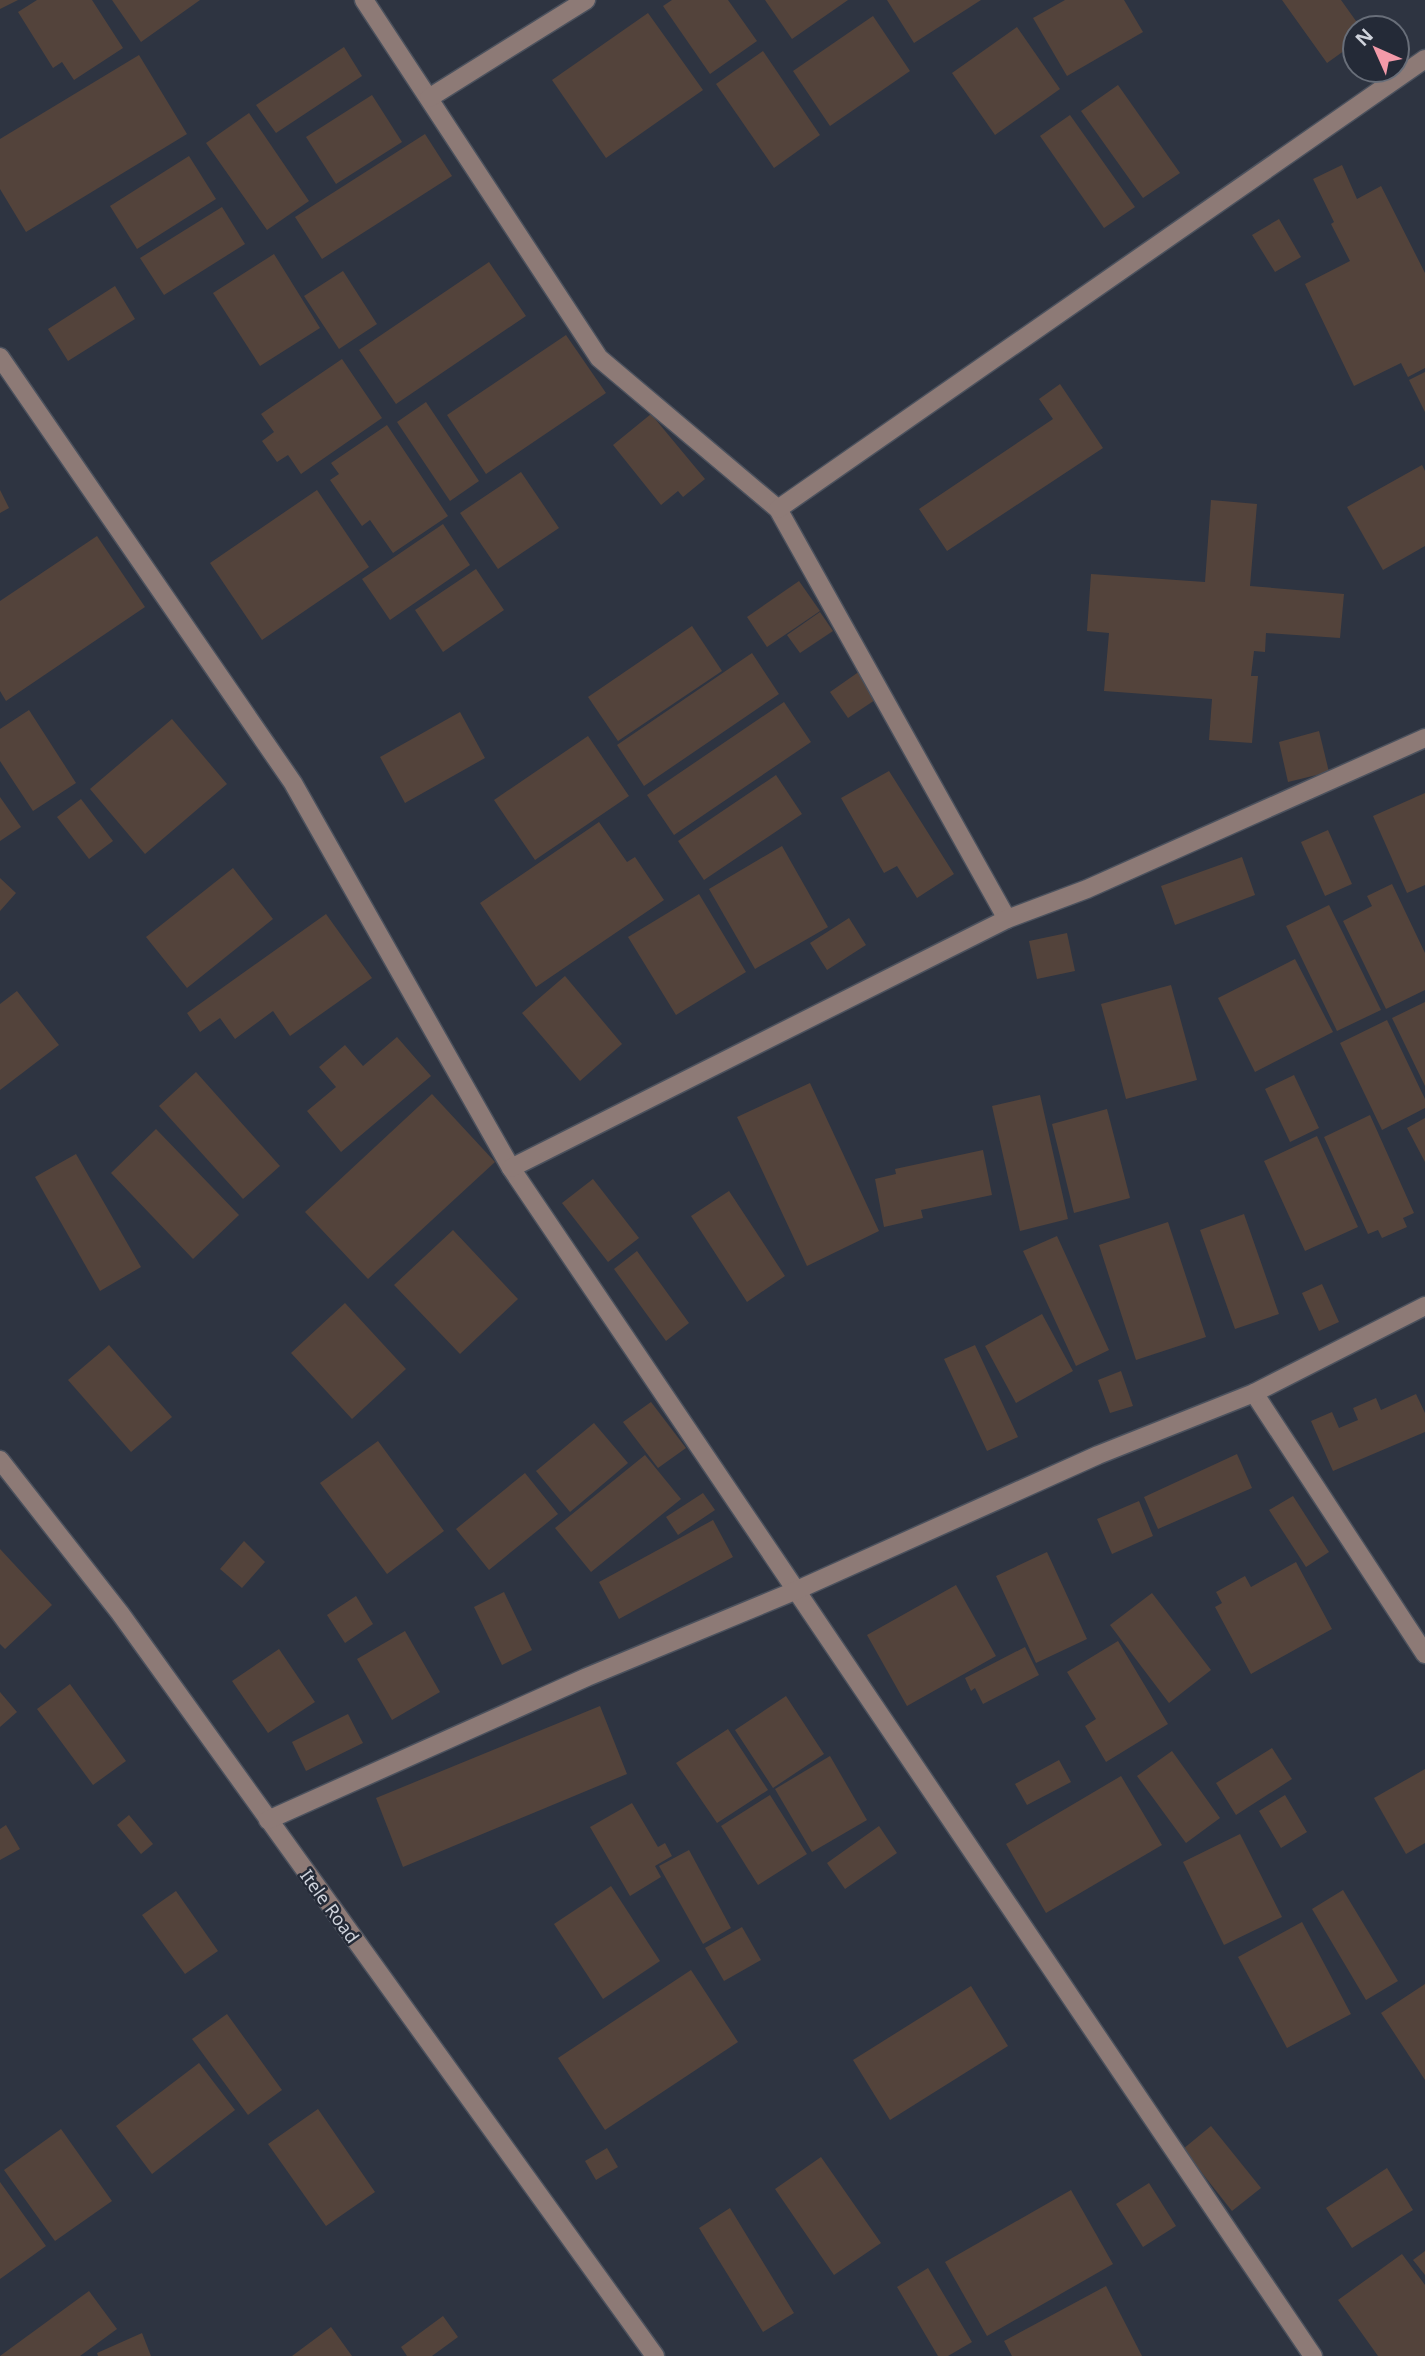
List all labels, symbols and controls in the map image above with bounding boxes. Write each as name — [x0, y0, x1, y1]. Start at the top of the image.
north arrow — [1341, 14, 1411, 84]
text: N — [1349, 22, 1379, 52]
street label: Itele Road — [295, 1864, 365, 1948]

